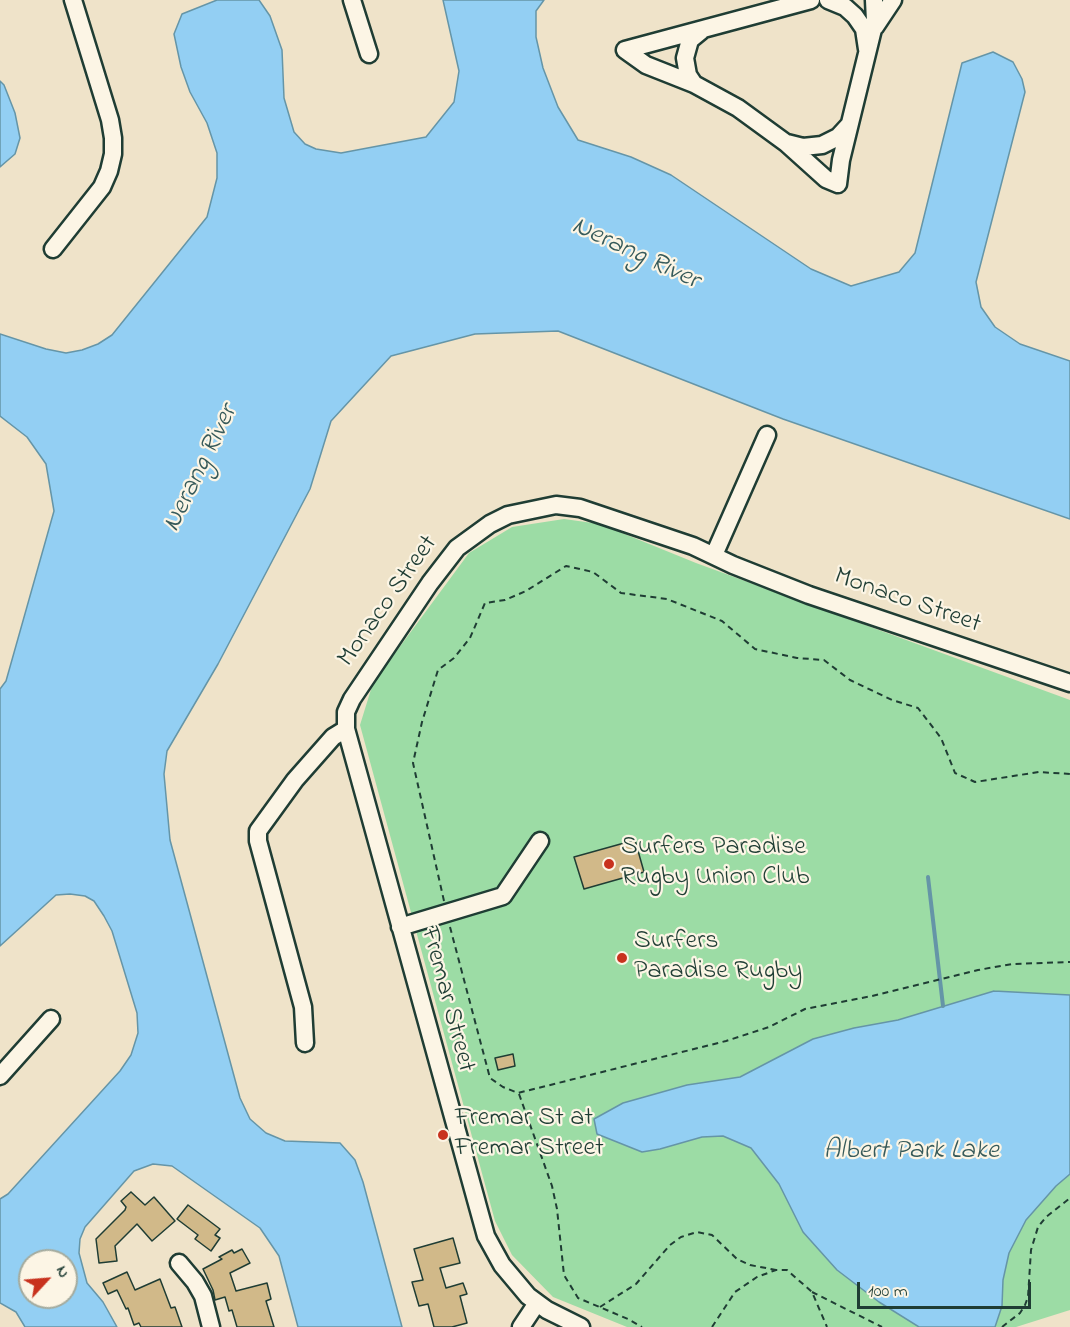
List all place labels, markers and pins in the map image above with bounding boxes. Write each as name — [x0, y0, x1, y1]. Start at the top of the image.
place label: Surfers Paradise Rugby Union Club — [621, 833, 809, 894]
marker: Surfers Paradise Rugby Union Club — [602, 857, 616, 871]
place label: Surfers Paradise Rugby — [634, 927, 802, 988]
marker: Surfers Paradise Rugby — [615, 951, 629, 965]
place label: Fremar St at Fremar Street — [455, 1104, 604, 1166]
marker: Fremar St at Fremar Street — [436, 1128, 450, 1142]

